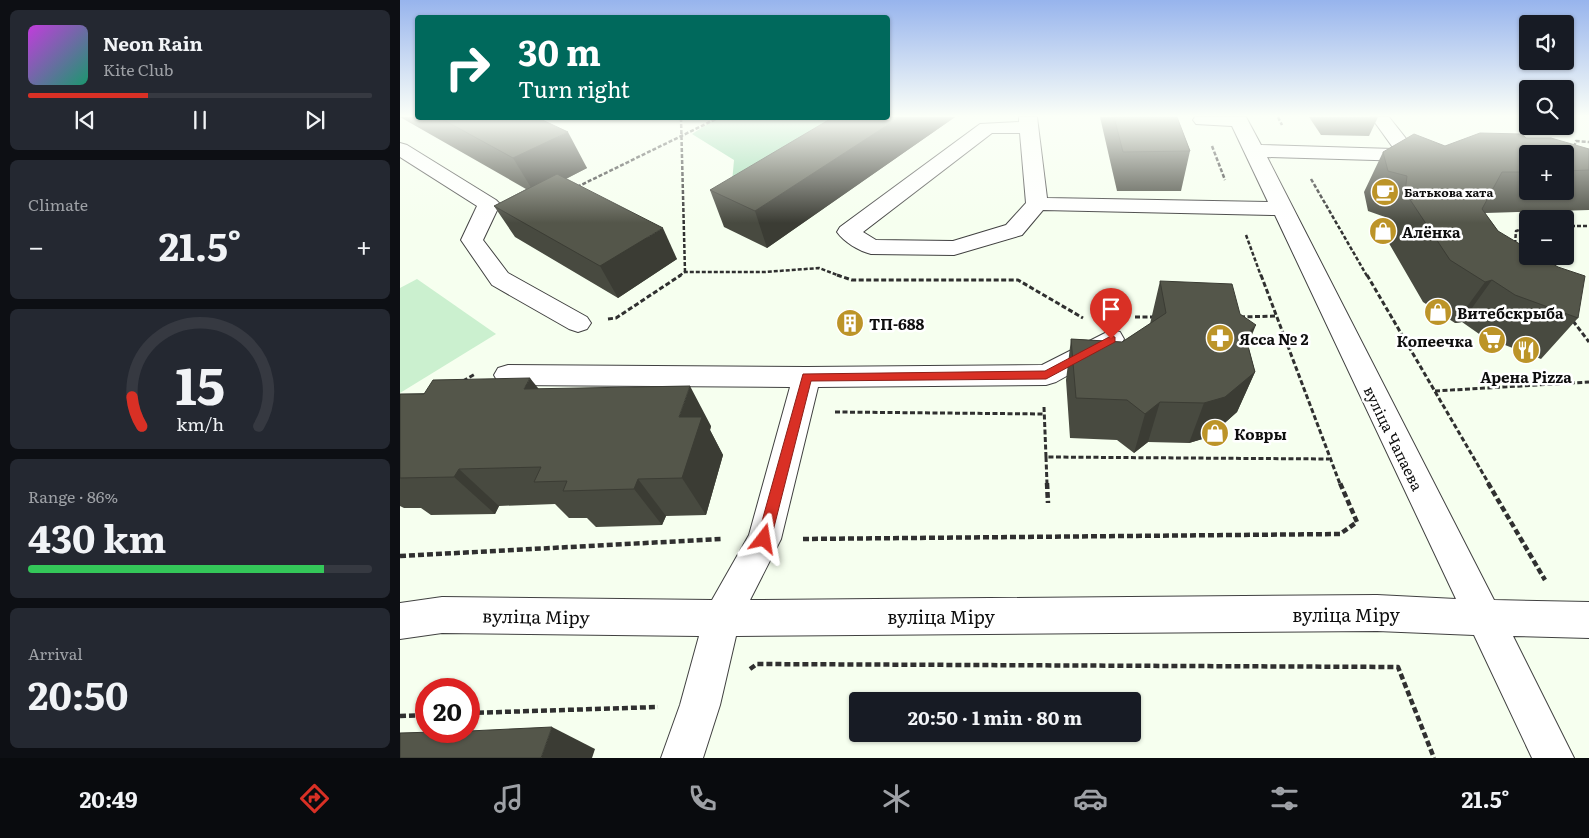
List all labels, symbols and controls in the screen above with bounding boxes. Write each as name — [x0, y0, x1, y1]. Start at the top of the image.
map controls — [1519, 15, 1574, 265]
button: sound — [1519, 15, 1574, 70]
text: 30 m — [518, 25, 601, 77]
text: Neon Rain — [103, 29, 203, 57]
icon: right — [435, 35, 500, 100]
text: Kite Club — [103, 57, 174, 81]
text: Turn right — [518, 72, 630, 105]
button: search — [1519, 80, 1574, 135]
icon: previous — [71, 106, 99, 134]
icon: pause — [186, 106, 214, 134]
icon: next — [301, 106, 329, 134]
button: + — [1519, 145, 1574, 200]
cafe icon: Батькова хата — [1370, 177, 1400, 207]
place label: Батькова хата — [1404, 183, 1494, 201]
text: Climate — [28, 192, 88, 216]
button: − — [1519, 210, 1574, 265]
text: 21.5° — [159, 216, 241, 273]
shop icon: Алёнка — [1368, 216, 1398, 246]
place label: Алёнка — [1402, 220, 1461, 243]
text: − — [28, 224, 44, 266]
text: + — [356, 224, 372, 266]
pin — [1090, 288, 1132, 339]
icon: arrive — [1097, 295, 1125, 323]
shop icon: Витебскрыба — [1423, 297, 1453, 327]
place label: Витебскрыба — [1457, 301, 1564, 324]
building icon: ТП-688 — [835, 308, 865, 338]
place label: ТП-688 — [869, 312, 925, 335]
pharmacy icon: Ясса № 2 — [1205, 323, 1235, 353]
supermarket icon: Копеечка — [1477, 325, 1507, 355]
place label: Ясса № 2 — [1239, 327, 1309, 350]
place label: Копеечка — [1396, 329, 1473, 352]
restaurant icon: Арена Pizza — [1511, 335, 1541, 365]
text: 15 — [175, 344, 225, 421]
place label: Арена Pizza — [1480, 365, 1572, 388]
street label: вуліца Чапаева — [1359, 382, 1430, 495]
text: km/h — [176, 410, 224, 437]
shop icon: Ковры — [1200, 418, 1230, 448]
place label: Ковры — [1234, 422, 1287, 445]
text: Range · 86% — [28, 484, 118, 508]
text: 430 km — [28, 508, 166, 565]
position arrow — [737, 512, 789, 564]
street label: вуліца Міру — [1292, 601, 1400, 628]
street label: вуліца Міру — [482, 602, 591, 630]
street label: вуліца Міру — [887, 603, 995, 630]
text: Arrival — [28, 641, 83, 665]
text: 20:50 — [28, 665, 128, 722]
speed limit sign: 20 — [415, 678, 480, 743]
text: 20:50 · 1 min · 80 m — [908, 703, 1082, 731]
icon: directions — [297, 781, 332, 816]
icon: music — [491, 781, 526, 816]
icon: phone — [685, 781, 720, 816]
icon: climate — [879, 781, 914, 816]
icon: car — [1073, 781, 1108, 816]
icon: filters — [1267, 781, 1302, 816]
text: 20:49 — [80, 782, 138, 815]
text: 21.5° — [1461, 782, 1509, 815]

